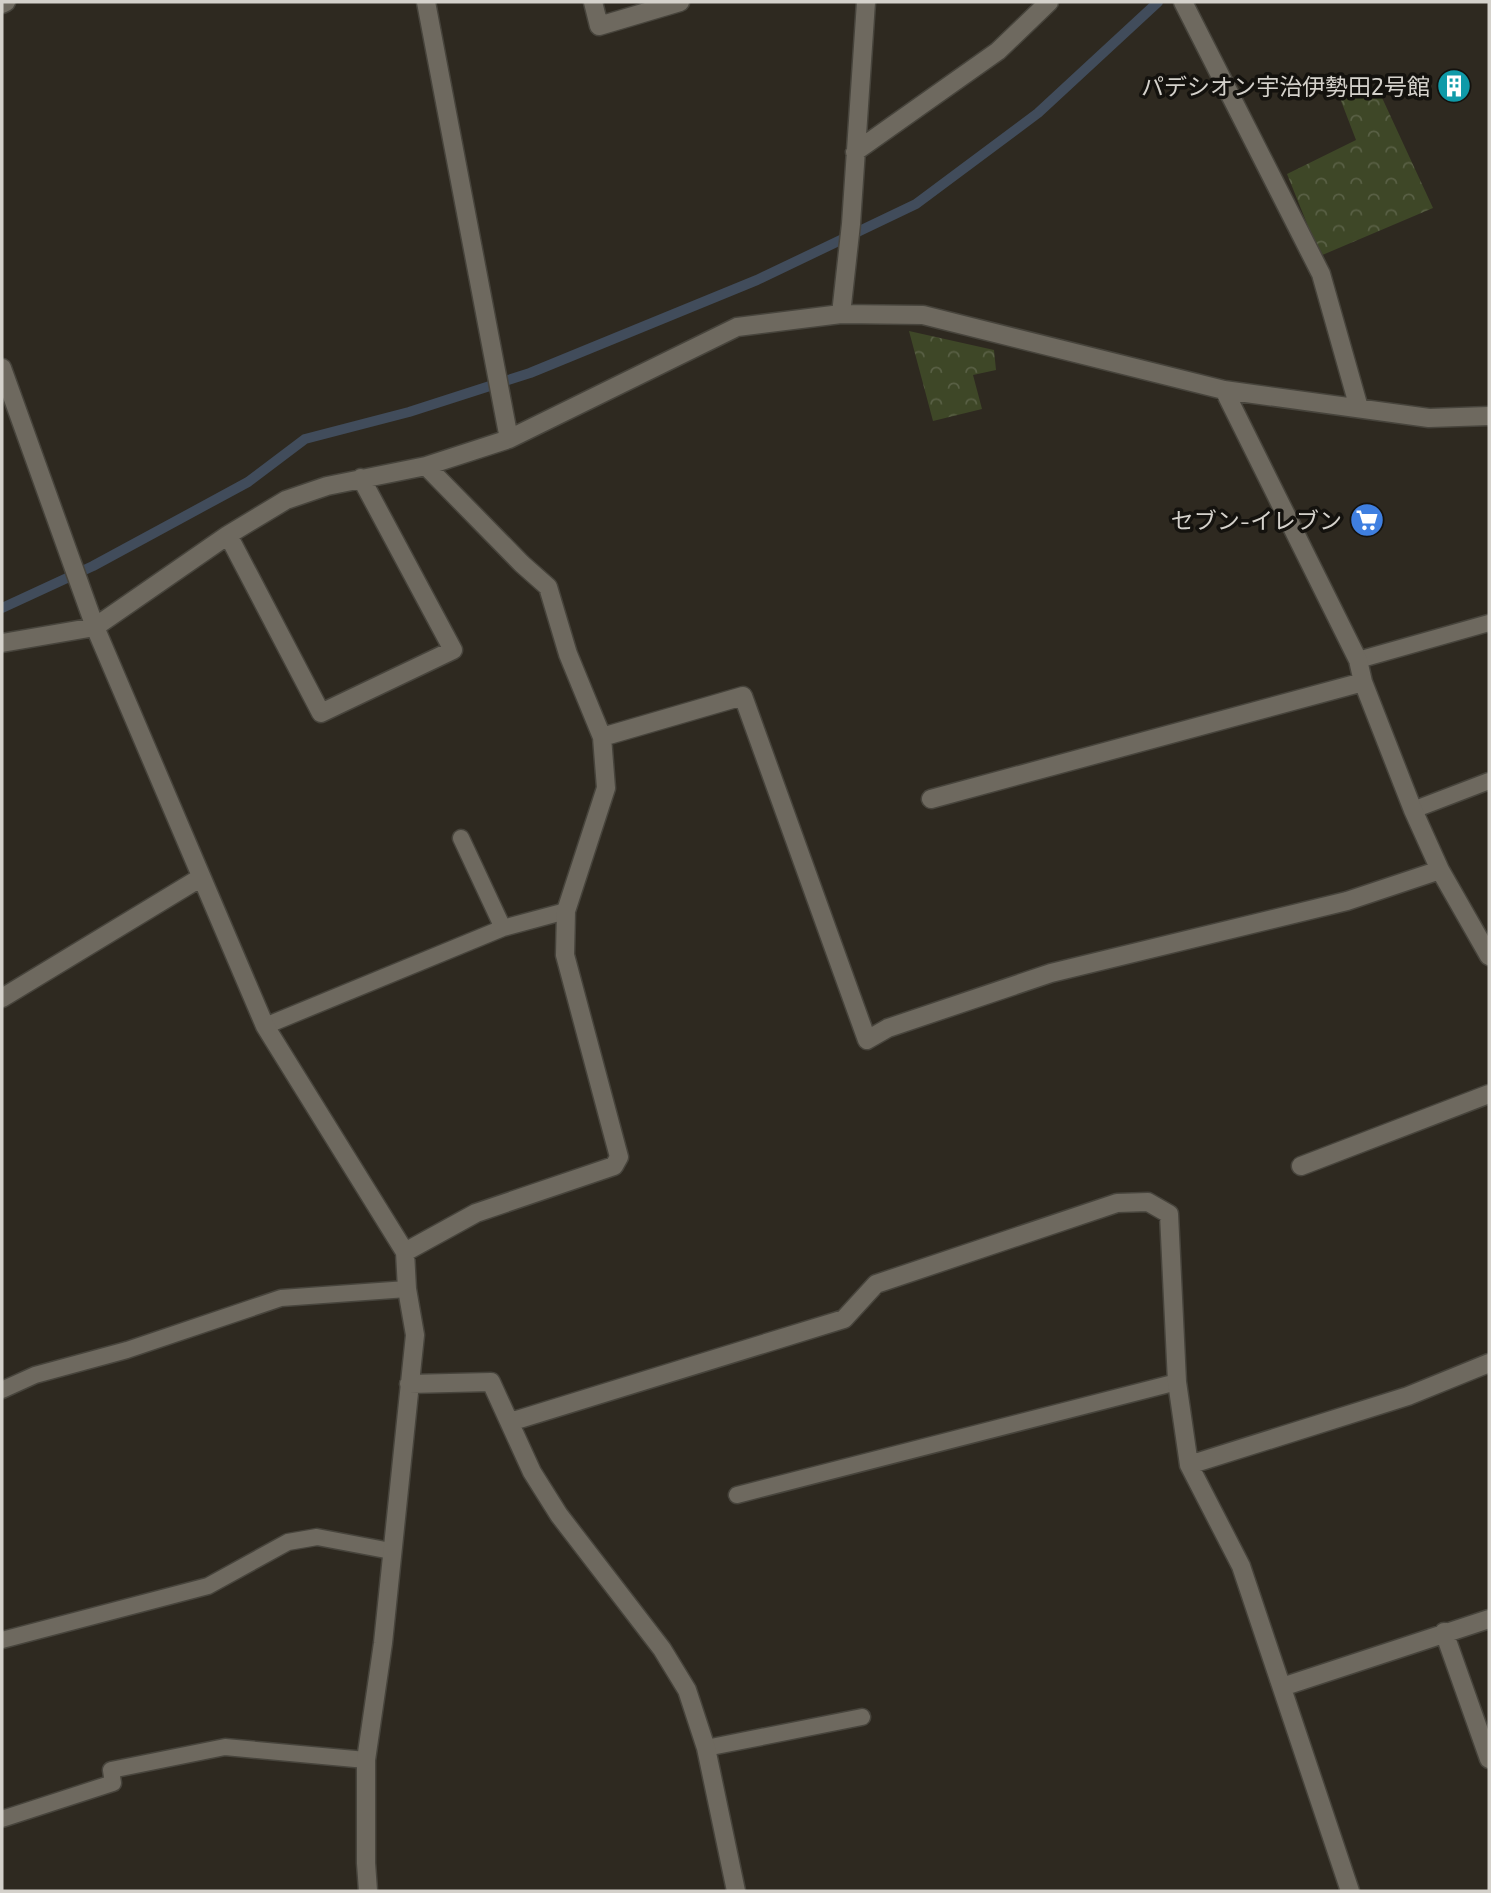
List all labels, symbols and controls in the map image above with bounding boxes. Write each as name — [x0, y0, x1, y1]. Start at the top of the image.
building icon: パデシオン宇治伊勢田2号館 — [1435, 67, 1473, 105]
place label: パデシオン宇治伊勢田2号館 — [1141, 72, 1430, 100]
supermarket icon: セブン-イレブン — [1348, 501, 1386, 539]
place label: セブン-イレブン — [1171, 506, 1342, 534]

